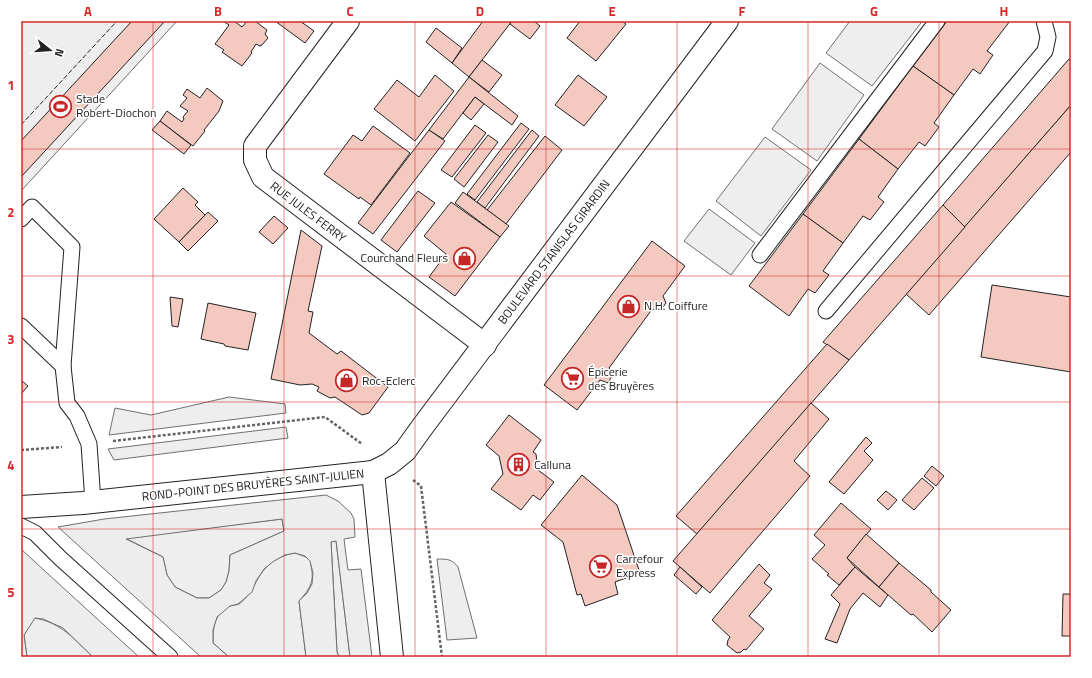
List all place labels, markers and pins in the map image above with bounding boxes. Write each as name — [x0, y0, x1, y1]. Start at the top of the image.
place label: Stade Robert-Diochon — [76, 89, 157, 122]
sports icon: Stade Robert-Diochon — [47, 93, 73, 119]
shop icon: Courchand Fleurs — [451, 245, 477, 271]
place label: Courchand Fleurs — [360, 248, 448, 267]
shop icon: N.H. Coiffure — [616, 293, 642, 319]
place label: N.H. Coiffure — [644, 296, 708, 315]
place label: Épicerie des Bruyères — [588, 362, 654, 395]
supermarket icon: Épicerie des Bruyères — [560, 366, 586, 392]
shop icon: Roc-Eclerc — [333, 368, 359, 394]
place label: Roc-Eclerc — [362, 371, 416, 390]
building icon: Calluna — [505, 452, 531, 478]
place label: Calluna — [534, 455, 571, 474]
place label: Carrefour Express — [616, 549, 664, 582]
supermarket icon: Carrefour Express — [588, 553, 614, 579]

